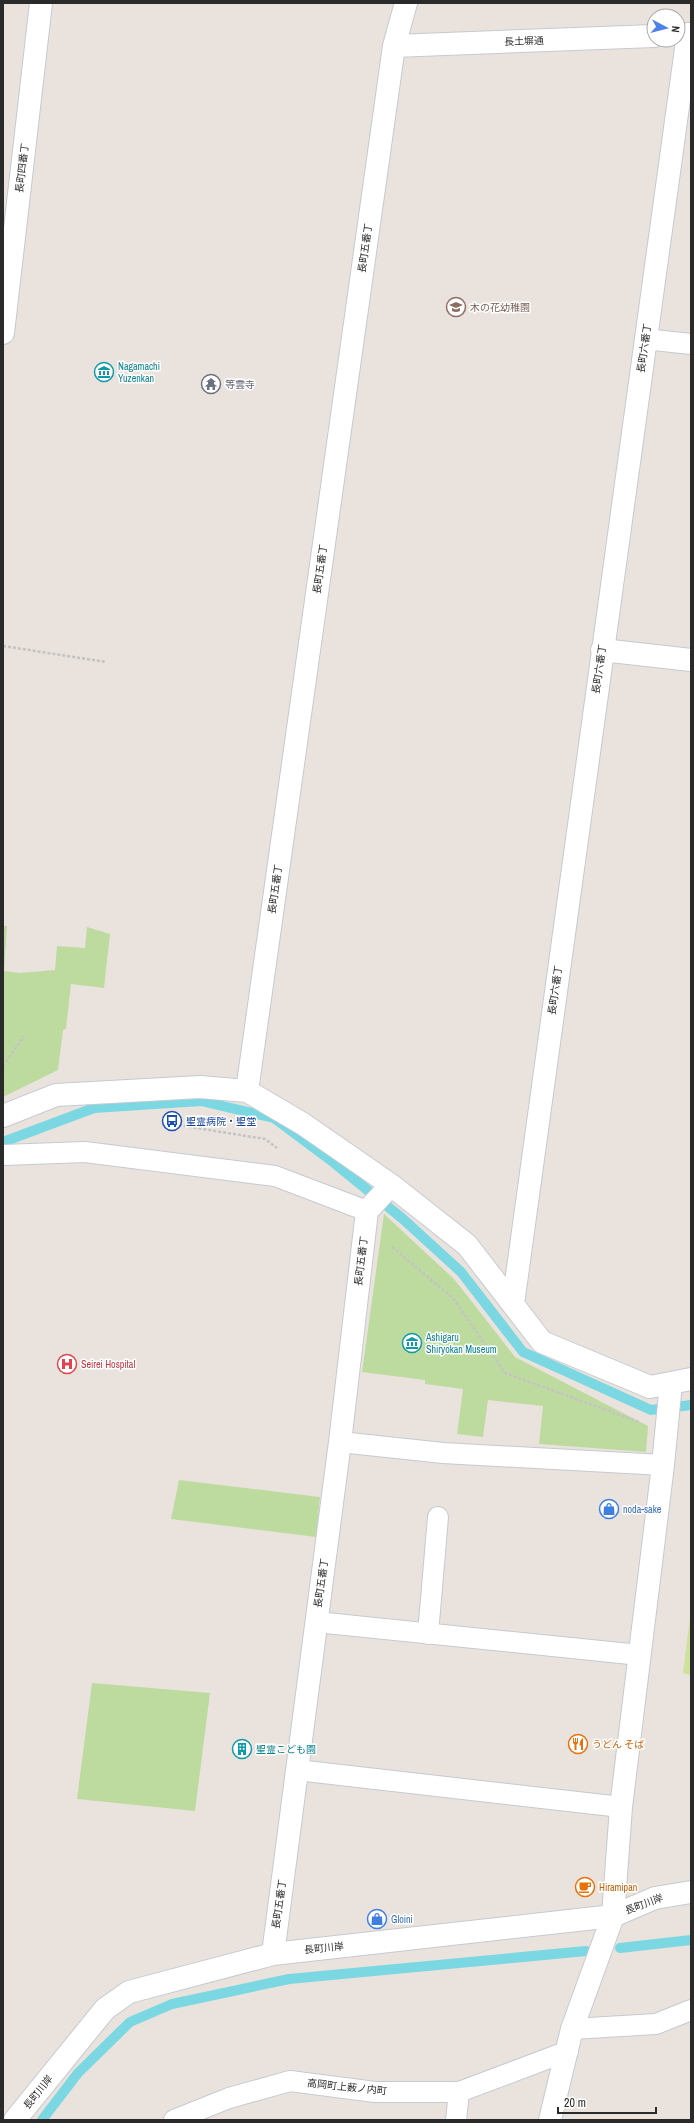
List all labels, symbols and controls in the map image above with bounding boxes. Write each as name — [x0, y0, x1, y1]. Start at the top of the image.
north arrow — [646, 8, 686, 48]
text: N — [669, 25, 683, 33]
street label: 長土塀通 — [504, 34, 544, 48]
street label: 長町四番丁 — [13, 142, 31, 194]
street label: 長町五番丁 — [355, 222, 375, 274]
school or university icon: 木の花幼稚園 — [445, 296, 467, 318]
place label: 木の花幼稚園 — [470, 301, 530, 314]
street label: 長町六番丁 — [634, 322, 654, 374]
place label: Nagamachi Yuzenkan — [118, 360, 160, 385]
museum icon: Nagamachi Yuzenkan — [93, 361, 115, 383]
temple icon: 等雲寺 — [200, 373, 222, 395]
place label: 等雲寺 — [225, 378, 255, 391]
street label: 長町五番丁 — [310, 543, 330, 595]
street label: 長町六番丁 — [589, 643, 609, 695]
street label: 長町五番丁 — [265, 863, 285, 915]
street label: 長町六番丁 — [545, 964, 565, 1016]
bus stop icon: 聖霊病院・聖堂 — [161, 1110, 183, 1132]
place label: 聖霊病院・聖堂 — [186, 1115, 256, 1128]
street label: 長町五番丁 — [352, 1235, 370, 1287]
place label: Ashigaru Shiryokan Museum — [425, 1331, 497, 1356]
museum icon: Ashigaru Shiryokan Museum — [401, 1332, 423, 1354]
hospital icon: Seirei Hospital — [56, 1353, 78, 1375]
place label: Seirei Hospital — [81, 1358, 135, 1371]
shop icon: noda-sake — [598, 1498, 620, 1520]
place label: noda-sake — [623, 1503, 662, 1516]
street label: 長町五番丁 — [311, 1557, 331, 1609]
restaurant icon: うどん そば — [567, 1733, 589, 1755]
building icon: 聖霊こども園 — [231, 1738, 253, 1760]
place label: うどん そば — [592, 1738, 644, 1751]
place label: 聖霊こども園 — [256, 1743, 316, 1756]
cafe icon: Hiramipan — [574, 1876, 596, 1898]
street label: 長町五番丁 — [269, 1878, 289, 1930]
place label: Hiramipan — [599, 1881, 637, 1894]
street label: 長町川岸 — [623, 1891, 665, 1917]
shop icon: Gloini — [366, 1908, 388, 1930]
place label: Gloini — [391, 1913, 413, 1926]
street label: 長町川岸 — [303, 1939, 345, 1957]
street label: 長町川岸 — [20, 2072, 56, 2112]
street label: 高岡町上薮ノ内町 — [307, 2076, 387, 2098]
scale bar — [558, 2089, 656, 2115]
text: 20 m — [564, 2095, 586, 2111]

